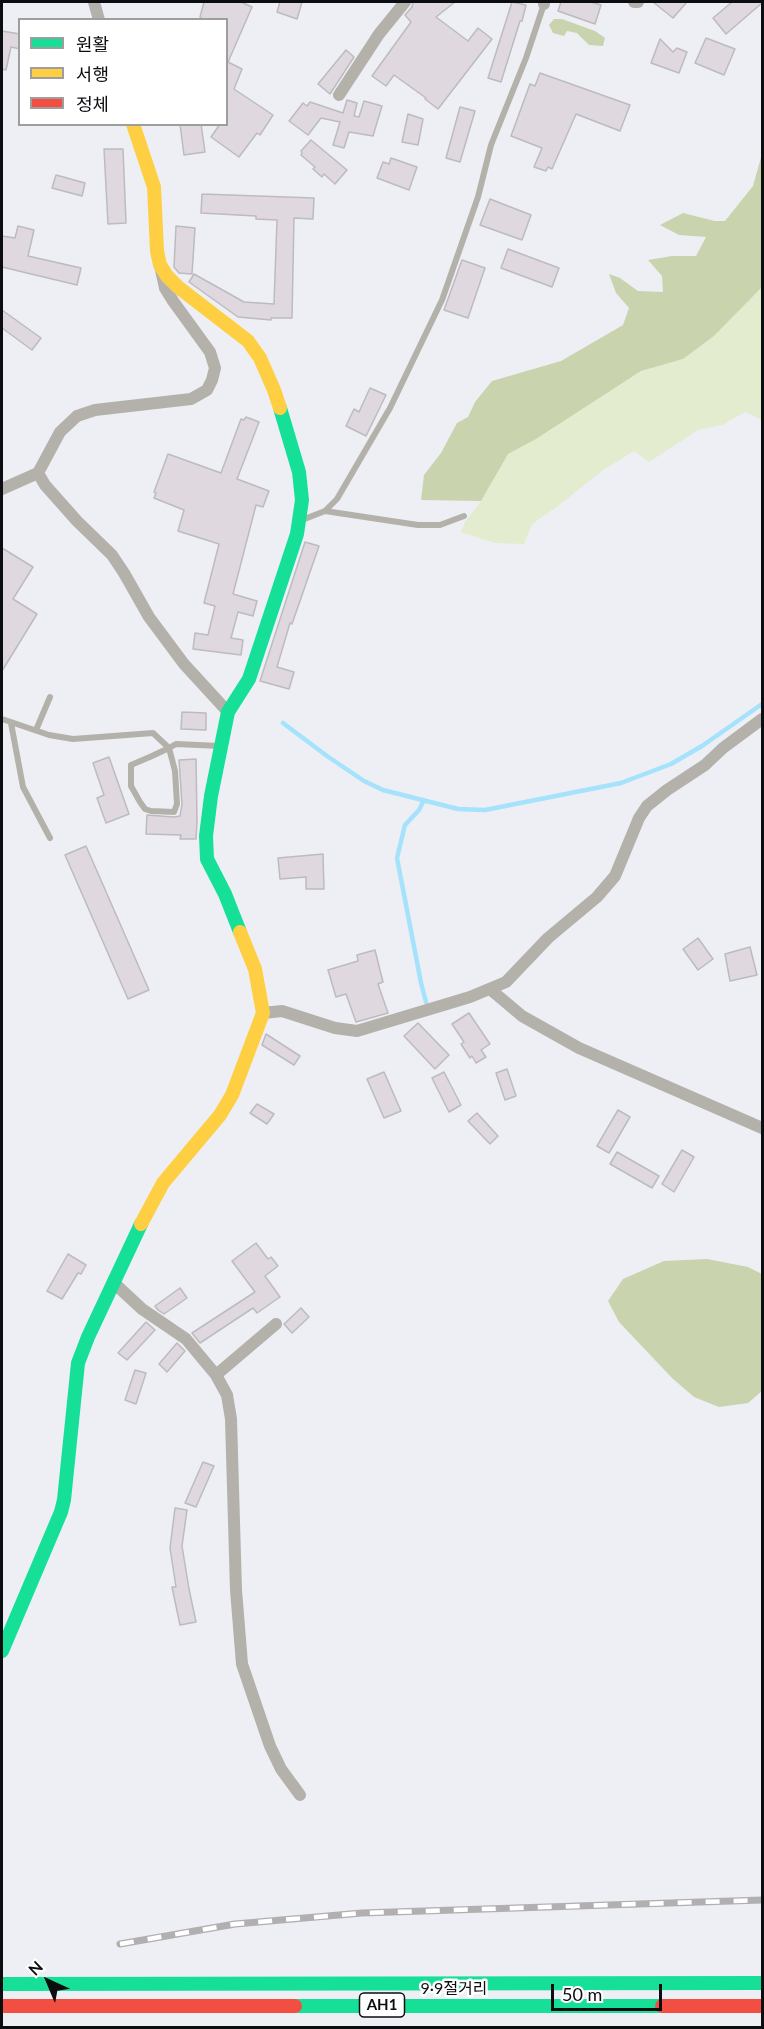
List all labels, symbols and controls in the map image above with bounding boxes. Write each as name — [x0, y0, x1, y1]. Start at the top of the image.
legend — [18, 18, 228, 126]
text: 원활 — [76, 33, 109, 55]
text: 서행 — [76, 63, 109, 85]
text: 정체 — [76, 93, 109, 115]
north arrow — [18, 1951, 78, 2011]
text: N — [24, 1957, 46, 1979]
scale bar — [554, 1972, 665, 2010]
street label: 9·9절거리 — [421, 1979, 487, 1999]
text: 50 m — [562, 1983, 602, 2005]
road number: AH1 — [360, 1993, 404, 2017]

